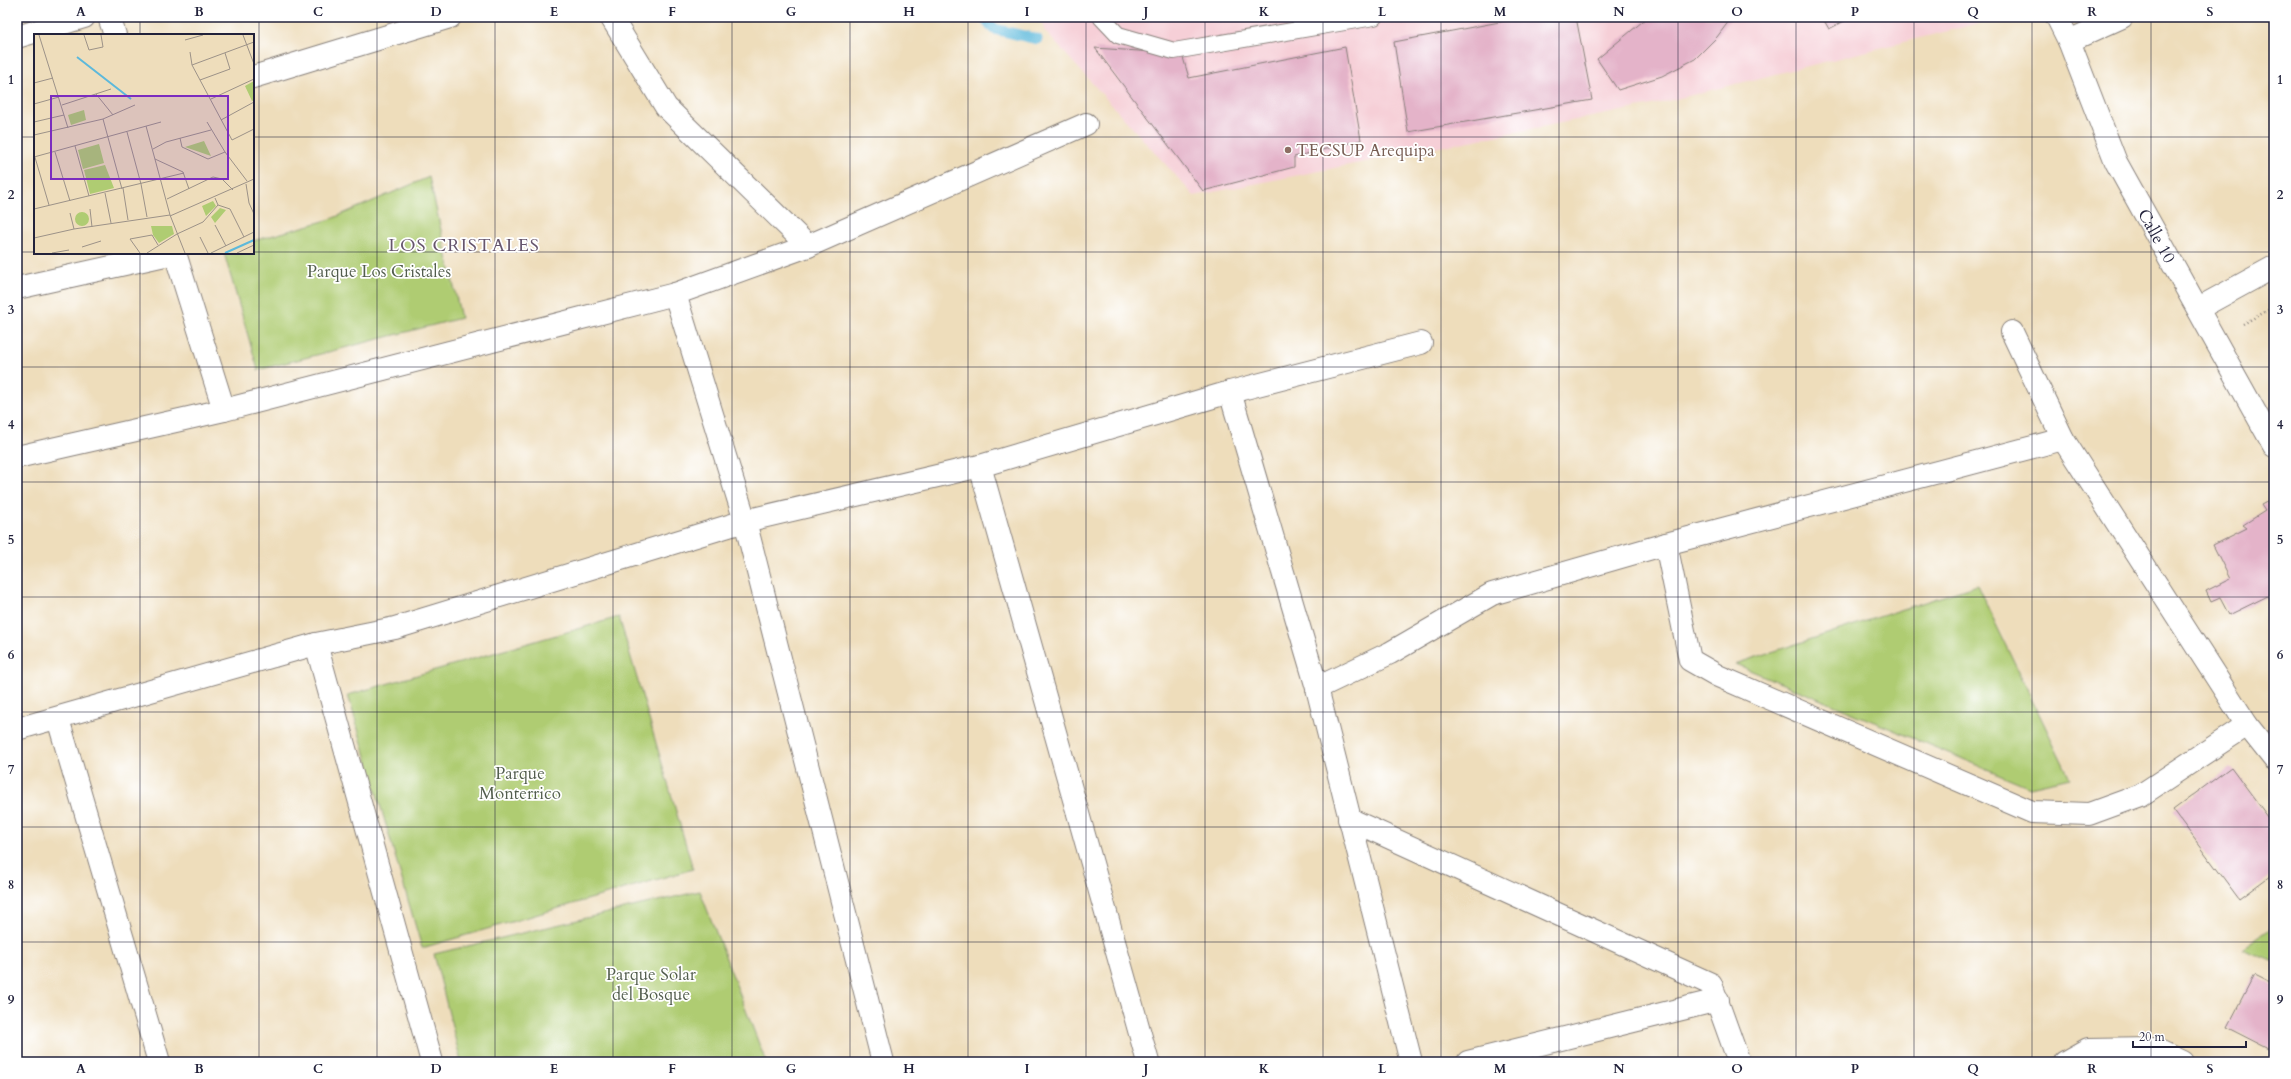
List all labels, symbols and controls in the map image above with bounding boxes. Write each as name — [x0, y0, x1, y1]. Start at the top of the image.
text: A — [76, 3, 86, 21]
text: B — [194, 3, 204, 21]
text: C — [313, 3, 323, 21]
text: D — [430, 3, 442, 21]
text: E — [550, 3, 558, 21]
text: F — [668, 3, 676, 21]
text: G — [786, 3, 797, 21]
text: H — [903, 3, 915, 21]
text: I — [1024, 3, 1030, 21]
text: J — [1142, 3, 1149, 21]
text: K — [1259, 3, 1270, 21]
text: L — [1378, 3, 1387, 21]
text: M — [1494, 3, 1507, 21]
text: N — [1613, 3, 1625, 21]
text: O — [1731, 3, 1743, 21]
text: P — [1851, 3, 1859, 21]
text: Q — [1967, 3, 1979, 21]
text: R — [2087, 3, 2097, 21]
text: S — [2207, 3, 2214, 21]
inset map — [34, 34, 254, 254]
text: 1 — [8, 71, 14, 89]
text: 1 — [2277, 71, 2283, 89]
place label: TECSUP Arequipa — [1296, 139, 1435, 162]
marker: TECSUP Arequipa — [1283, 145, 1293, 155]
text: 2 — [8, 186, 15, 204]
text: 2 — [2277, 186, 2284, 204]
street label: Calle 10 — [2133, 204, 2181, 267]
district label: LOS CRISTALES — [388, 233, 540, 258]
park label: Parque Los Cristales — [307, 260, 451, 283]
text: 3 — [8, 301, 15, 319]
text: 3 — [2277, 301, 2284, 319]
text: 4 — [8, 416, 15, 434]
text: 4 — [2277, 416, 2284, 434]
text: 5 — [8, 531, 14, 549]
text: 5 — [2277, 531, 2283, 549]
text: 6 — [8, 646, 15, 664]
text: 6 — [2277, 646, 2284, 664]
text: 7 — [8, 761, 15, 779]
text: 7 — [2277, 761, 2284, 779]
park label: Parque Monterrico — [479, 762, 561, 805]
text: 8 — [8, 876, 14, 894]
text: 8 — [2277, 876, 2283, 894]
park label: Parque Solar del Bosque — [606, 963, 697, 1006]
text: 9 — [8, 991, 15, 1009]
text: 9 — [2277, 991, 2284, 1009]
scale bar — [2133, 1023, 2246, 1049]
text: 20 m — [2139, 1029, 2166, 1045]
text: A — [76, 1060, 86, 1078]
text: B — [194, 1060, 204, 1078]
text: C — [313, 1060, 323, 1078]
text: D — [430, 1060, 442, 1078]
text: E — [550, 1060, 558, 1078]
text: F — [668, 1060, 676, 1078]
text: G — [786, 1060, 797, 1078]
text: H — [903, 1060, 915, 1078]
text: I — [1024, 1060, 1030, 1078]
text: J — [1142, 1060, 1149, 1078]
text: K — [1259, 1060, 1270, 1078]
text: L — [1378, 1060, 1387, 1078]
text: M — [1494, 1060, 1507, 1078]
text: N — [1613, 1060, 1625, 1078]
text: O — [1731, 1060, 1743, 1078]
text: P — [1851, 1060, 1859, 1078]
text: Q — [1967, 1060, 1979, 1078]
text: R — [2087, 1060, 2097, 1078]
text: S — [2207, 1060, 2214, 1078]

